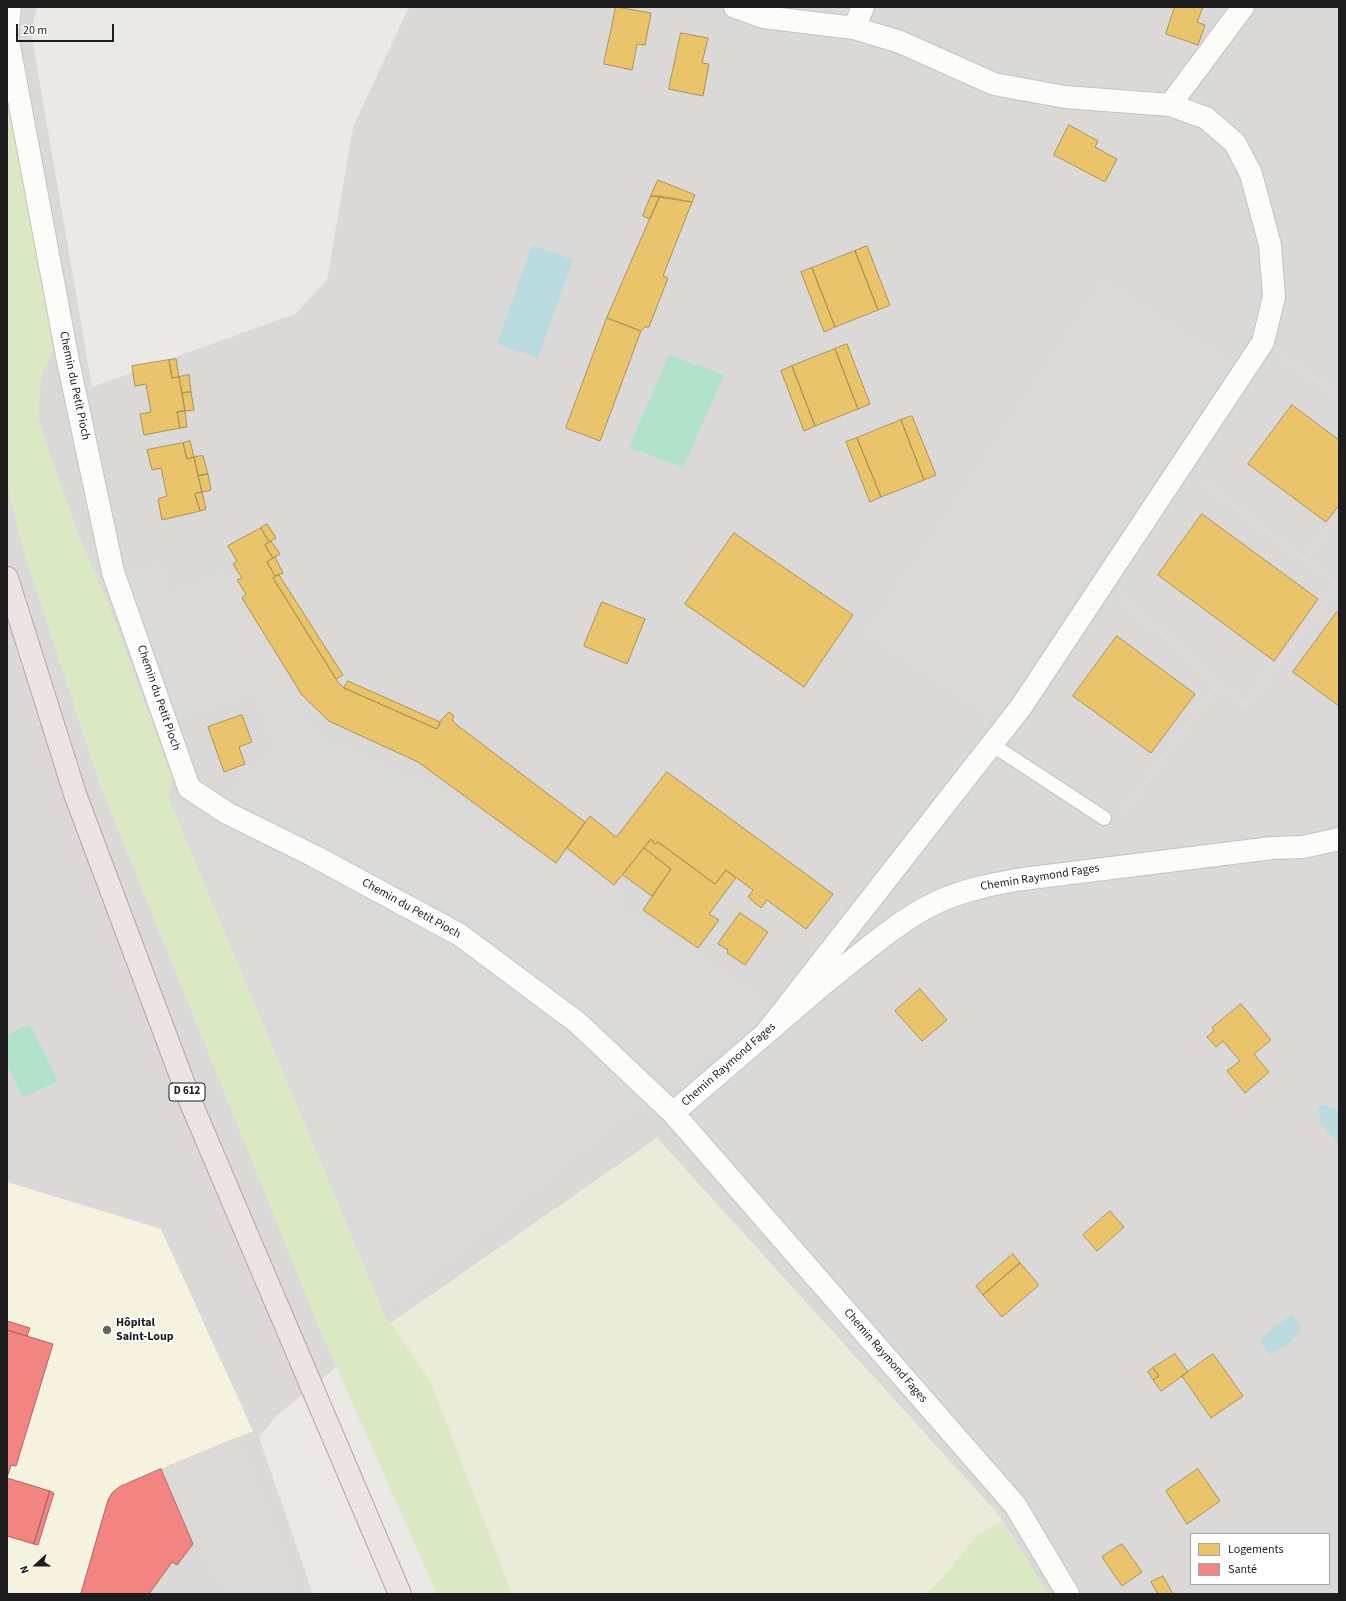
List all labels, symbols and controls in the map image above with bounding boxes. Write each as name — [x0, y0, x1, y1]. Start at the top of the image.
scale bar — [18, 16, 116, 42]
text: 20 m — [23, 22, 47, 39]
street label: Chemin du Petit Pioch — [55, 330, 93, 442]
street label: Chemin du Petit Pioch — [133, 643, 183, 753]
street label: Chemin Raymond Fages — [980, 861, 1100, 895]
street label: Chemin du Petit Pioch — [359, 876, 463, 942]
street label: Chemin Raymond Fages — [679, 1020, 779, 1110]
road number: D 612 — [169, 1083, 205, 1101]
street label: Chemin Raymond Fages — [840, 1306, 930, 1406]
place label: Hôpital Saint-Loup — [116, 1316, 174, 1344]
marker: Hôpital Saint-Loup — [101, 1324, 113, 1336]
legend — [1190, 1533, 1330, 1585]
text: Logements — [1228, 1541, 1283, 1558]
north arrow — [16, 1545, 56, 1585]
text: Santé — [1228, 1561, 1257, 1578]
text: N — [16, 1563, 33, 1576]

